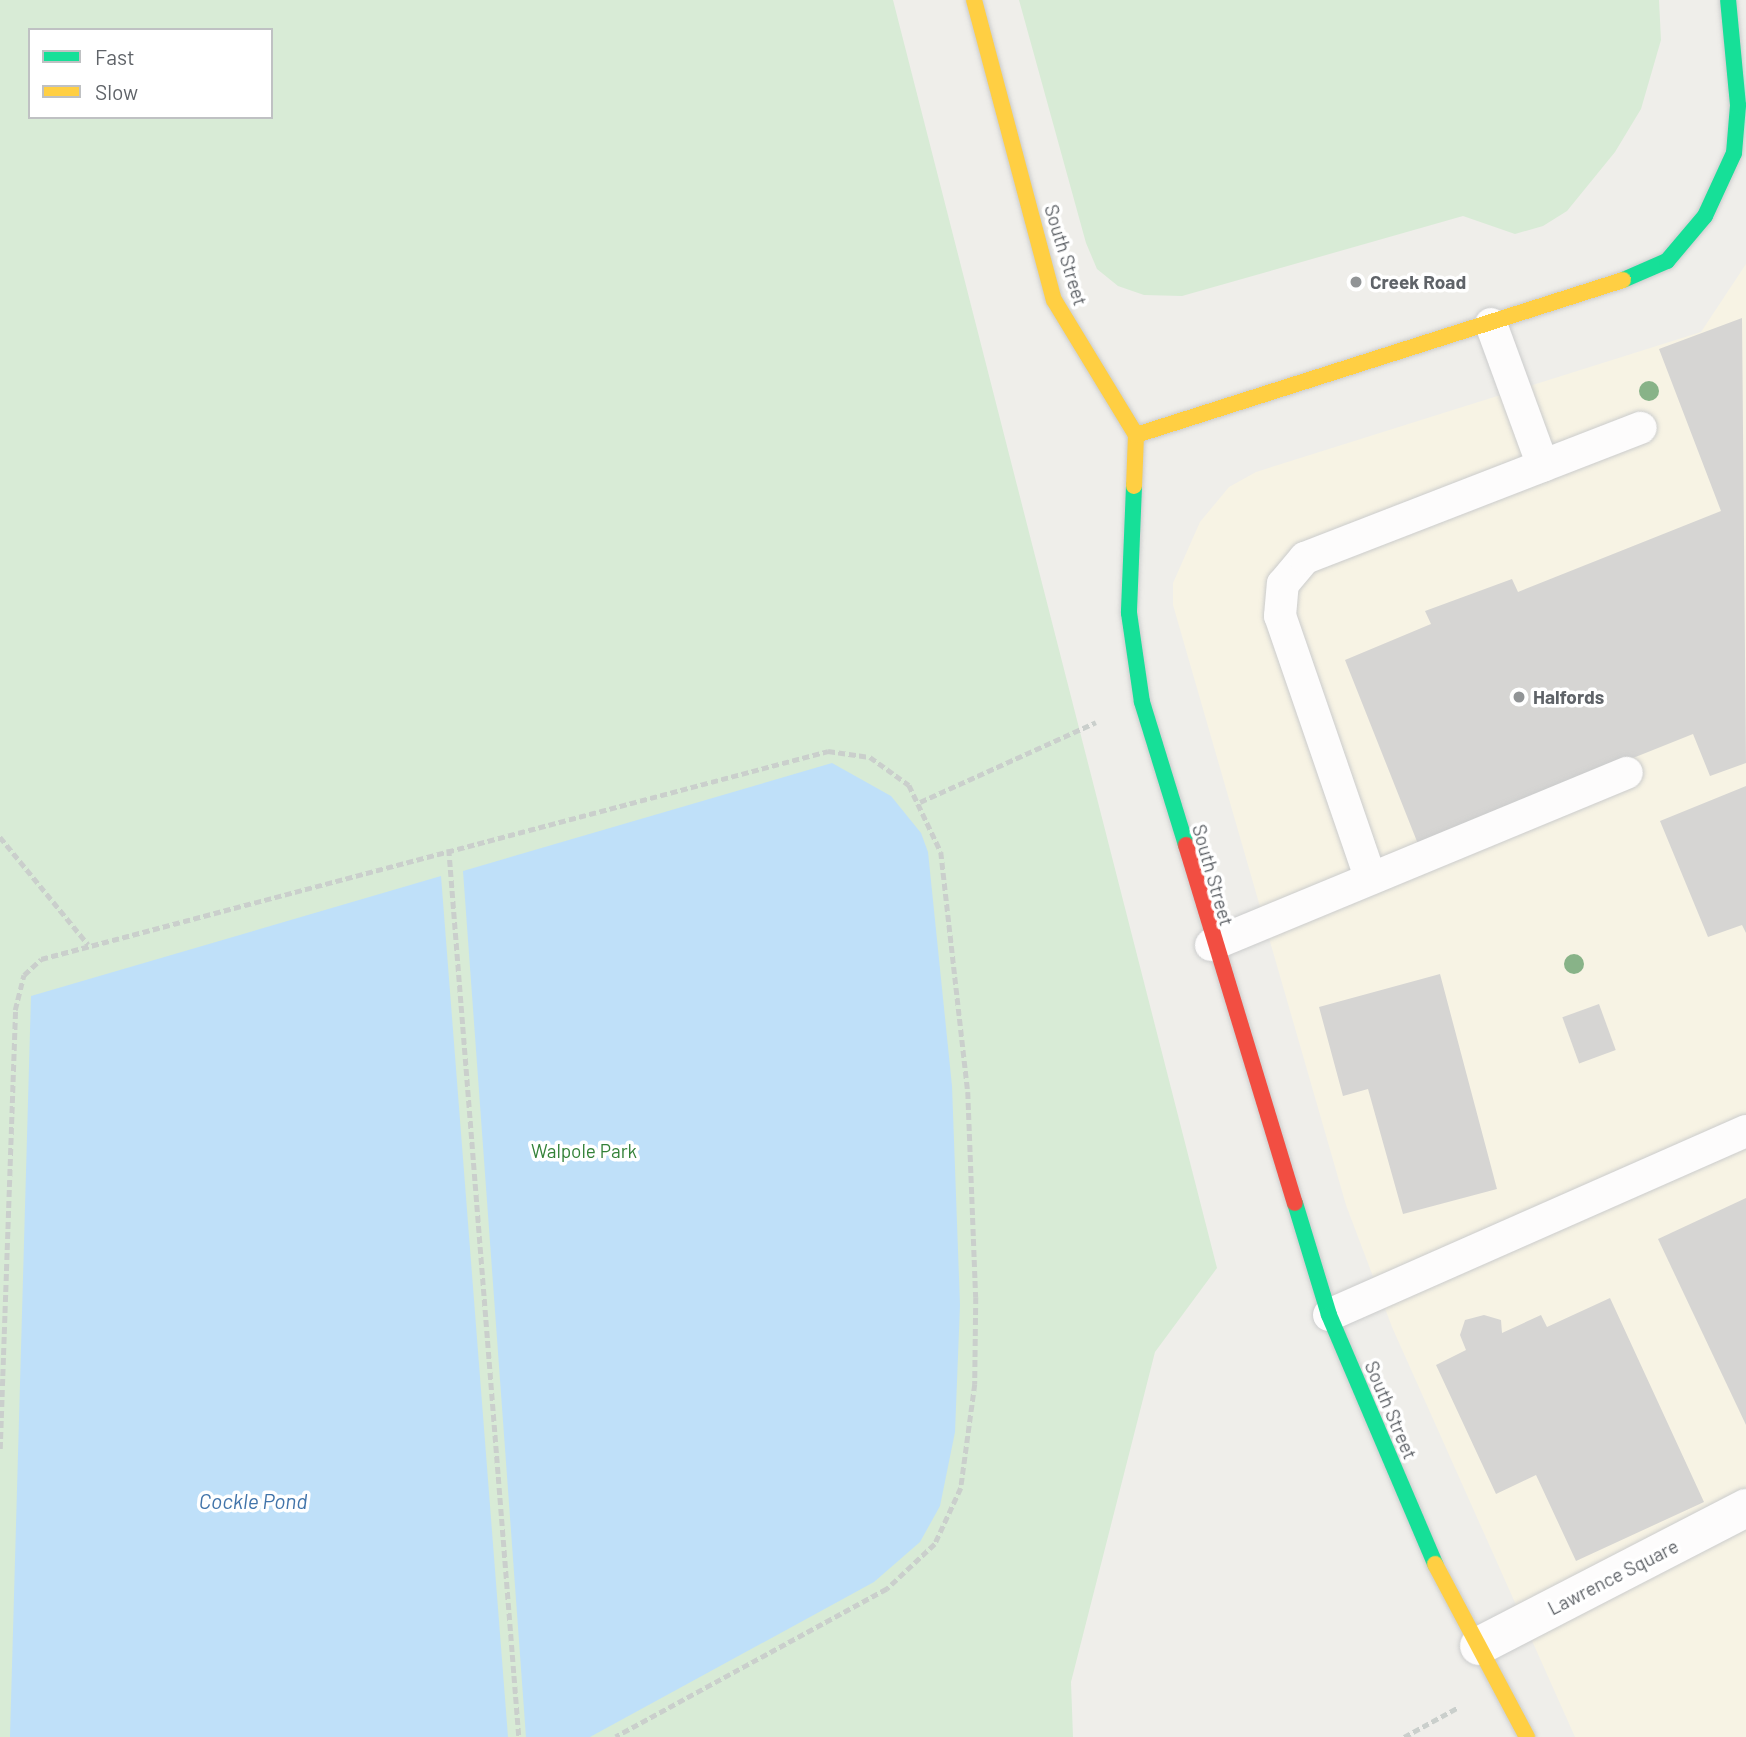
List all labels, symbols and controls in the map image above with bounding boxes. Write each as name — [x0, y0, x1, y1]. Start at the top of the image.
legend — [28, 28, 273, 119]
text: Fast — [95, 44, 135, 69]
text: Slow — [95, 79, 138, 104]
street label: South Street — [1040, 202, 1092, 308]
place label: Creek Road — [1370, 271, 1466, 293]
marker: Creek Road — [1348, 274, 1364, 290]
place label: Halfords — [1533, 686, 1604, 708]
marker: Halfords — [1511, 689, 1527, 705]
street label: South Street — [1188, 822, 1238, 928]
park label: Walpole Park — [531, 1140, 637, 1162]
street label: South Street — [1360, 1357, 1422, 1463]
water label: Cockle Pond — [199, 1488, 307, 1514]
street label: Lawrence Square — [1544, 1534, 1682, 1620]

